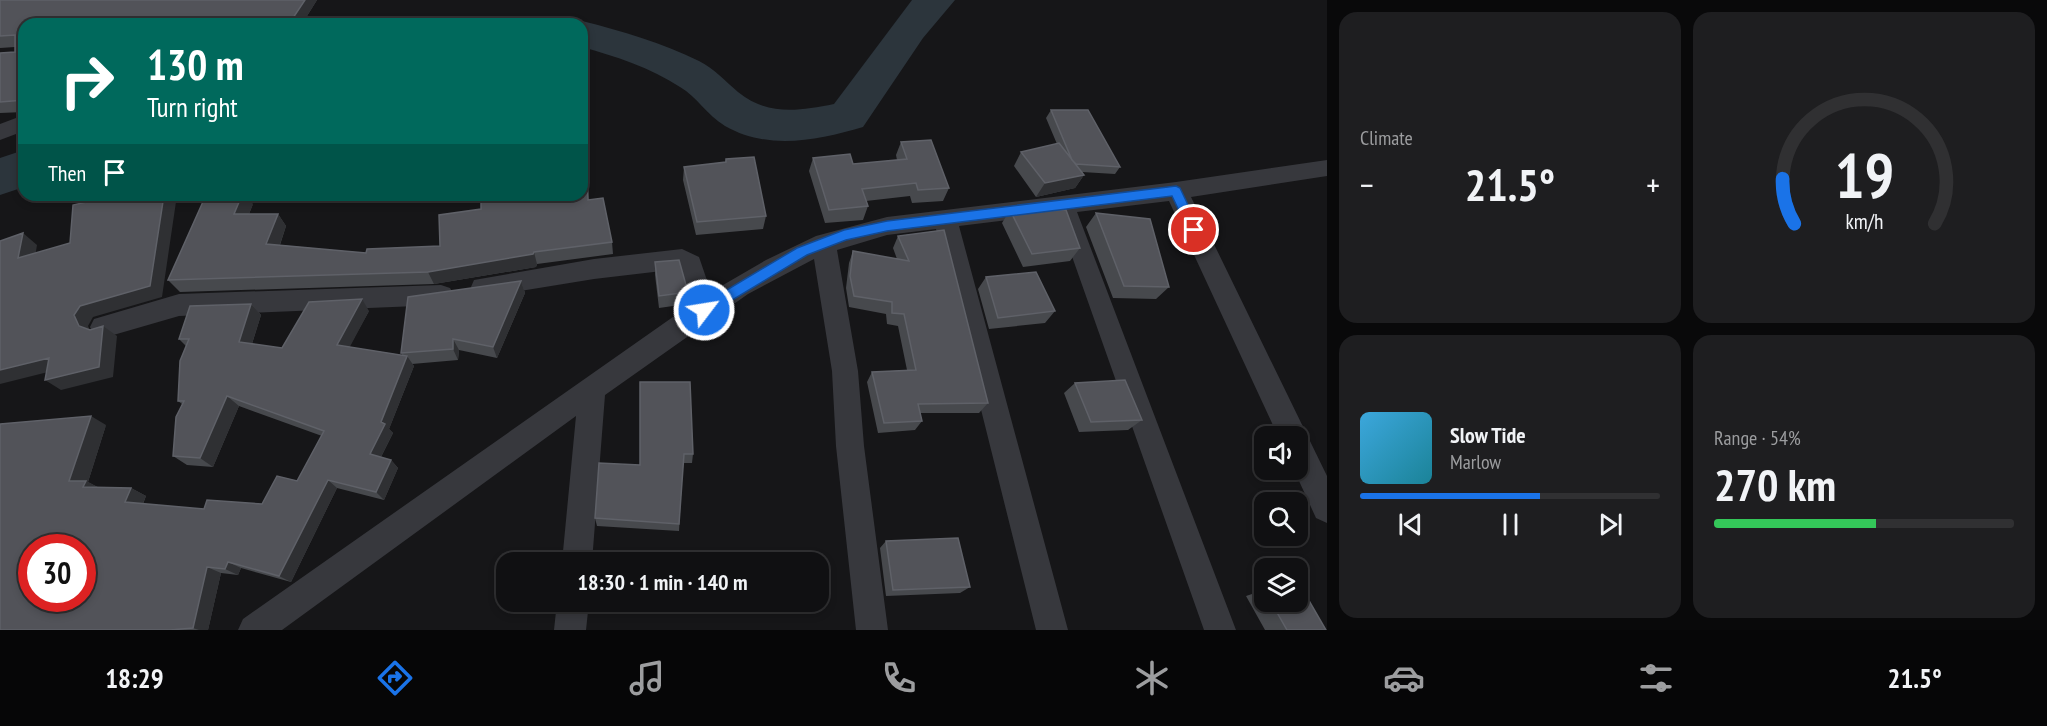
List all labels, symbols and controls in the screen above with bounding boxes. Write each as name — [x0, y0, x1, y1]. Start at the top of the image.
text: 130 m — [147, 37, 244, 92]
icon: right — [48, 42, 126, 120]
text: Turn right — [147, 90, 238, 124]
text: Climate — [1360, 125, 1413, 151]
text: 19 — [1834, 134, 1894, 215]
text: 21.5° — [1465, 155, 1555, 213]
icon: arrive — [98, 156, 131, 189]
text: Then — [48, 159, 86, 187]
text: − — [1360, 163, 1374, 206]
text: + — [1646, 163, 1660, 206]
pin — [1168, 204, 1219, 255]
text: km/h — [1845, 208, 1883, 236]
icon: arrive — [1177, 213, 1210, 246]
position arrow — [672, 278, 736, 342]
text: Slow Tide — [1450, 421, 1526, 449]
text: Range · 54% — [1714, 425, 1801, 451]
map controls — [1254, 426, 1308, 612]
button: sound — [1254, 426, 1308, 480]
text: Marlow — [1450, 449, 1501, 475]
text: 270 km — [1714, 455, 1836, 513]
button: search — [1254, 492, 1308, 546]
icon: previous — [1394, 508, 1427, 541]
icon: pause — [1494, 508, 1527, 541]
icon: next — [1594, 508, 1627, 541]
speed limit sign: 30 — [18, 534, 96, 612]
button: layers — [1254, 558, 1308, 612]
text: 18:30 · 1 min · 140 m — [577, 568, 748, 596]
icon: directions — [374, 657, 416, 699]
icon: music — [626, 657, 668, 699]
icon: phone — [878, 657, 920, 699]
icon: climate — [1131, 657, 1173, 699]
icon: car — [1383, 657, 1425, 699]
icon: filters — [1635, 657, 1677, 699]
text: 18:29 — [105, 661, 164, 695]
text: 21.5° — [1888, 661, 1942, 695]

